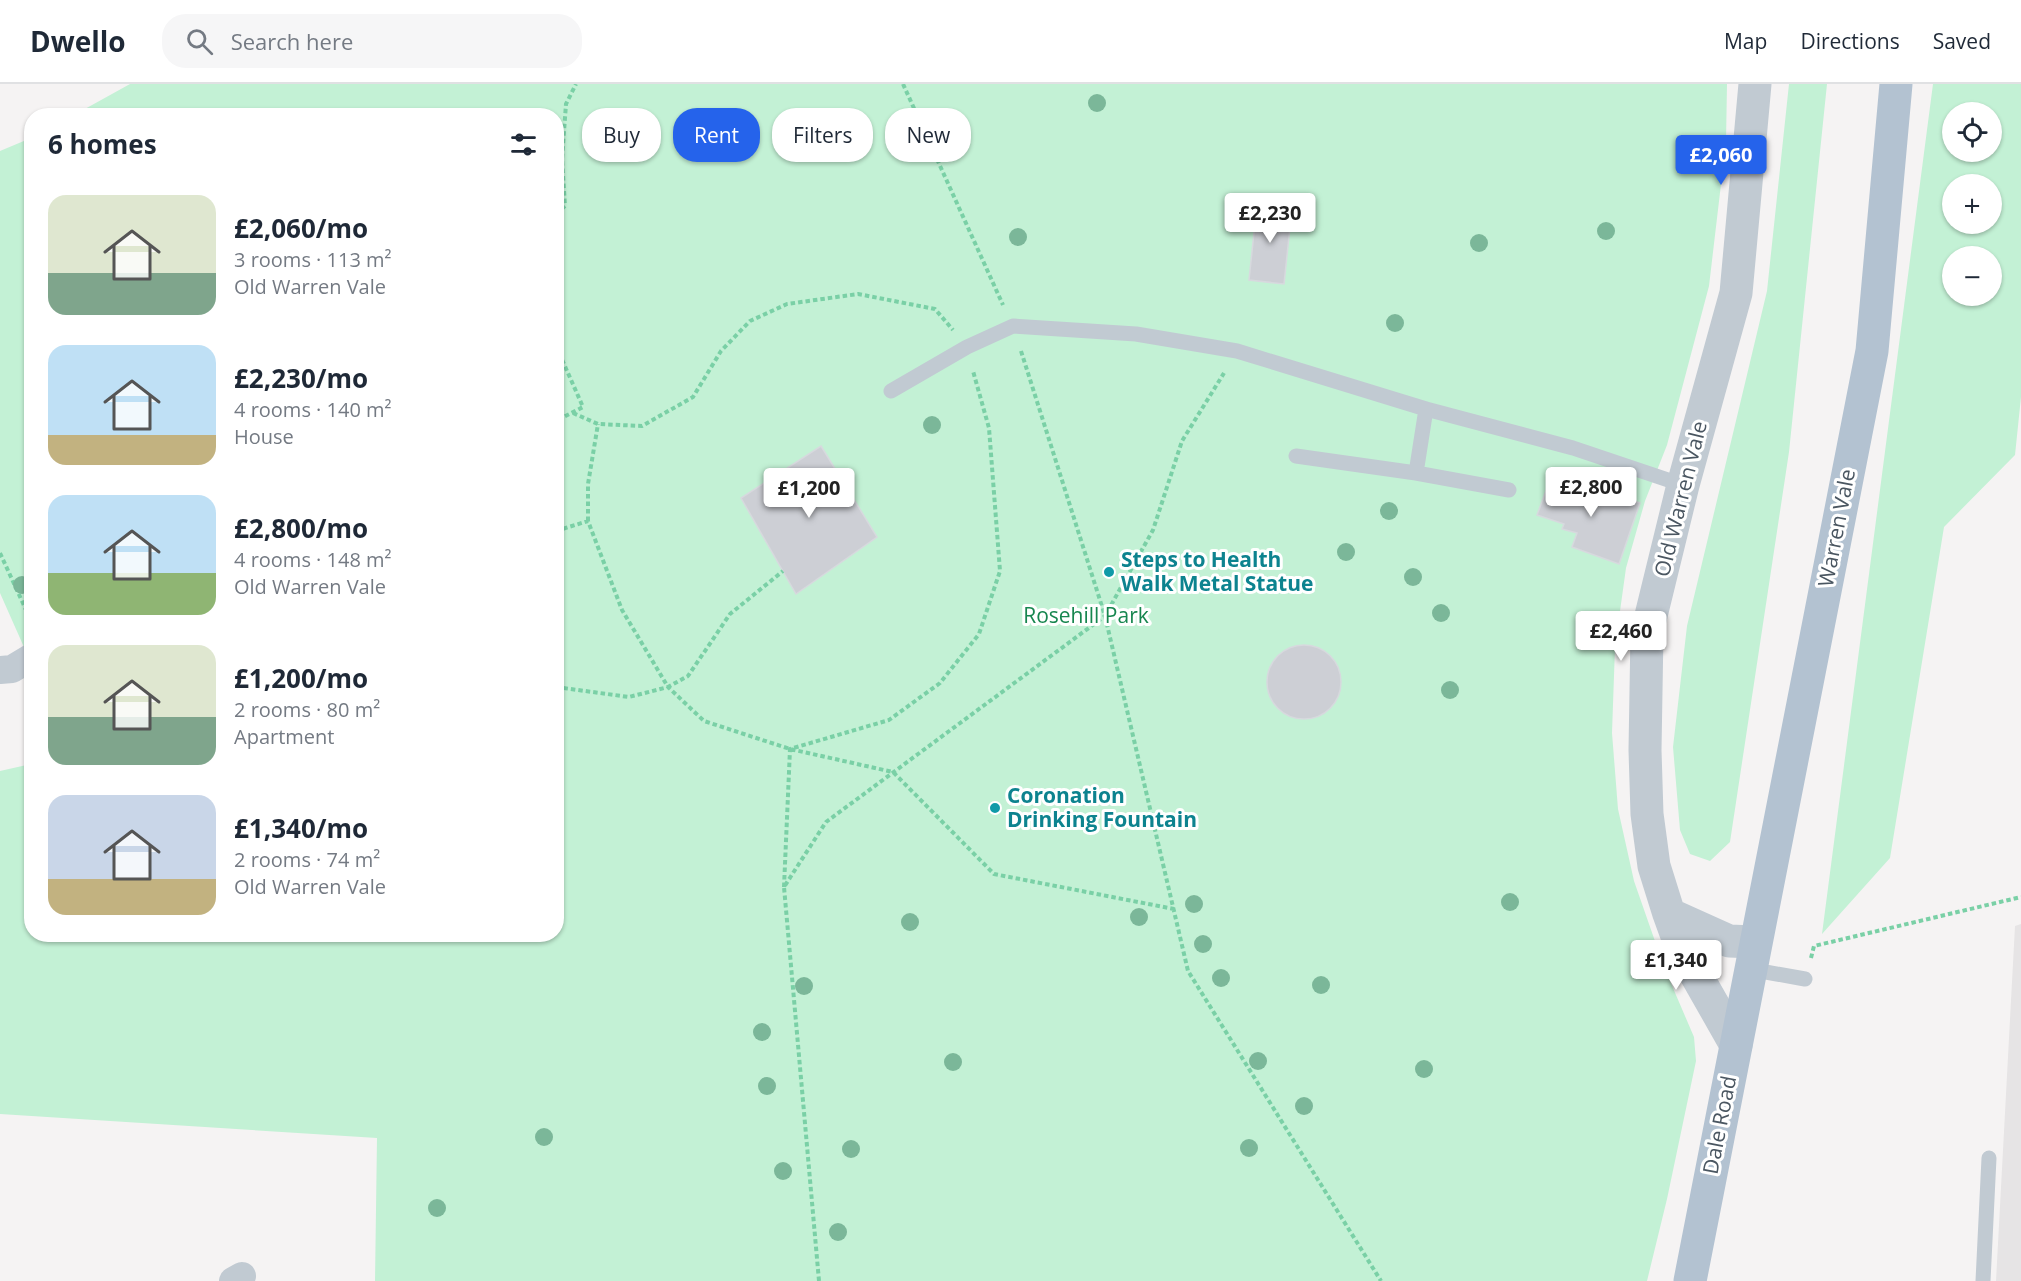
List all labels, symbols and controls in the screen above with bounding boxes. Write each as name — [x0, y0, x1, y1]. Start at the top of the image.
search box — [162, 14, 582, 68]
text: Dwello — [30, 22, 126, 60]
icon: search — [183, 25, 216, 58]
text: Search here — [231, 26, 353, 56]
text: Map — [1724, 27, 1767, 55]
text: Directions — [1800, 27, 1900, 55]
text: Saved — [1933, 27, 1991, 55]
map controls — [1942, 102, 2002, 306]
button: locate — [1942, 102, 2002, 162]
chip: Buy — [582, 108, 661, 162]
chip: Rent — [673, 108, 760, 162]
chip: Filters — [772, 108, 873, 162]
chip: New — [885, 108, 971, 162]
text: 6 homes — [48, 126, 157, 162]
icon: filters — [507, 128, 540, 161]
pin: £2,060 — [1672, 135, 1770, 186]
text: £2,060 — [1690, 141, 1752, 168]
button: + — [1942, 174, 2002, 234]
pin: £2,230 — [1221, 193, 1319, 244]
text: £2,230 — [1239, 199, 1301, 226]
text: £2,060/mo — [234, 210, 368, 246]
icon: home — [96, 219, 168, 291]
text: 3 rooms · 113 m² — [234, 246, 392, 273]
button: − — [1942, 246, 2002, 306]
text: Old Warren Vale — [234, 273, 386, 300]
text: £2,230/mo — [234, 360, 368, 396]
icon: home — [96, 369, 168, 441]
text: 4 rooms · 140 m² — [234, 396, 392, 423]
street label: Old Warren Vale — [1647, 418, 1713, 580]
text: House — [234, 423, 294, 450]
street label: Warren Vale — [1811, 466, 1861, 589]
pin: £2,800 — [1542, 467, 1640, 518]
pin: £1,200 — [760, 468, 858, 519]
text: £2,800 — [1560, 473, 1622, 500]
text: £1,200 — [778, 474, 840, 501]
text: £2,800/mo — [234, 510, 368, 546]
icon: home — [96, 519, 168, 591]
place label: Steps to Health Walk Metal Statue — [1121, 545, 1313, 597]
text: 4 rooms · 148 m² — [234, 546, 392, 573]
marker: Steps to Health Walk Metal Statue — [1102, 565, 1116, 579]
text: Old Warren Vale — [234, 573, 386, 600]
park label: Rosehill Park — [1023, 601, 1149, 629]
pin: £2,460 — [1572, 611, 1670, 662]
text: £2,460 — [1590, 617, 1652, 644]
text: £1,200/mo — [234, 660, 368, 696]
icon: home — [96, 669, 168, 741]
text: 2 rooms · 80 m² — [234, 696, 380, 723]
text: Apartment — [234, 723, 334, 750]
place label: Coronation Drinking Fountain — [1007, 781, 1197, 833]
marker: Coronation Drinking Fountain — [988, 801, 1002, 815]
text: £1,340/mo — [234, 810, 368, 846]
icon: home — [96, 819, 168, 891]
text: 2 rooms · 74 m² — [234, 846, 380, 873]
text: Old Warren Vale — [234, 873, 386, 900]
pin: £1,340 — [1627, 940, 1725, 991]
text: £1,340 — [1645, 946, 1707, 973]
street label: Dale Road — [1696, 1073, 1742, 1176]

